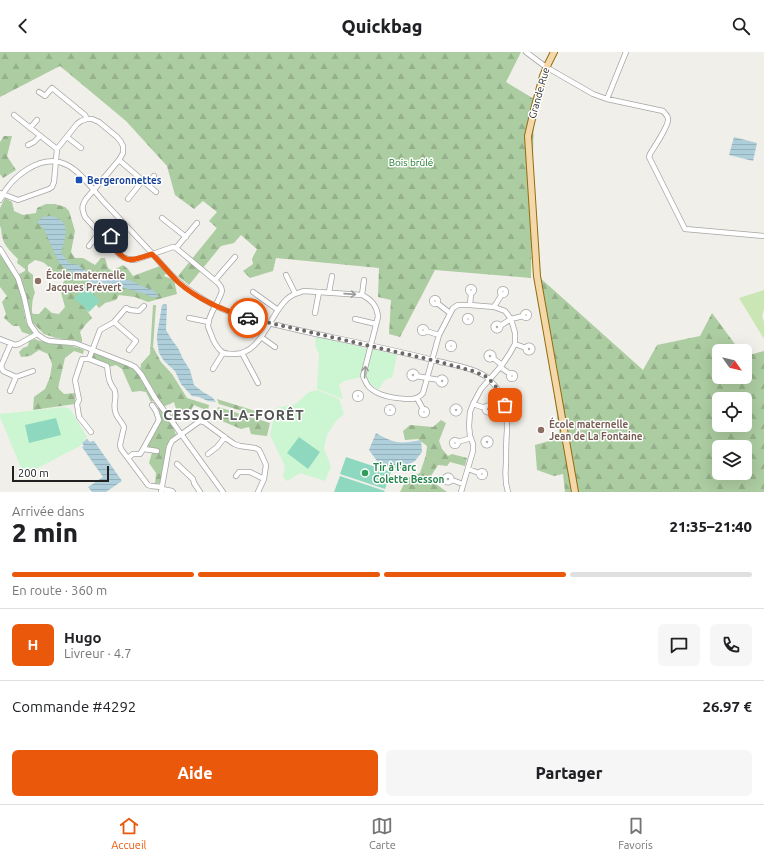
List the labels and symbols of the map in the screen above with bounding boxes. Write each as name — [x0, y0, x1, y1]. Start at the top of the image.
street label: Grande Rue — [526, 66, 552, 120]
park label: Bois brûlé — [389, 157, 433, 168]
marker: Bergeronnettes — [74, 175, 84, 185]
place label: Bergeronnettes — [87, 175, 162, 186]
pin — [94, 219, 128, 253]
place label: École maternelle Jacques Prévert — [46, 268, 125, 293]
marker: École maternelle Jacques Prévert — [33, 276, 43, 286]
one-way arrow — [343, 290, 356, 297]
courier — [228, 298, 268, 338]
north arrow — [712, 344, 752, 384]
one-way arrow — [361, 366, 368, 379]
pin — [488, 388, 522, 422]
district label: CESSON-LA-FORÊT — [163, 406, 305, 423]
place label: École maternelle Jean de La Fontaine — [549, 417, 643, 442]
marker: École maternelle Jean de La Fontaine — [536, 425, 546, 435]
place label: Tir à l'arc Colette Besson — [373, 462, 445, 485]
scale bar — [12, 464, 109, 483]
marker: Tir à l'arc Colette Besson — [360, 468, 370, 478]

